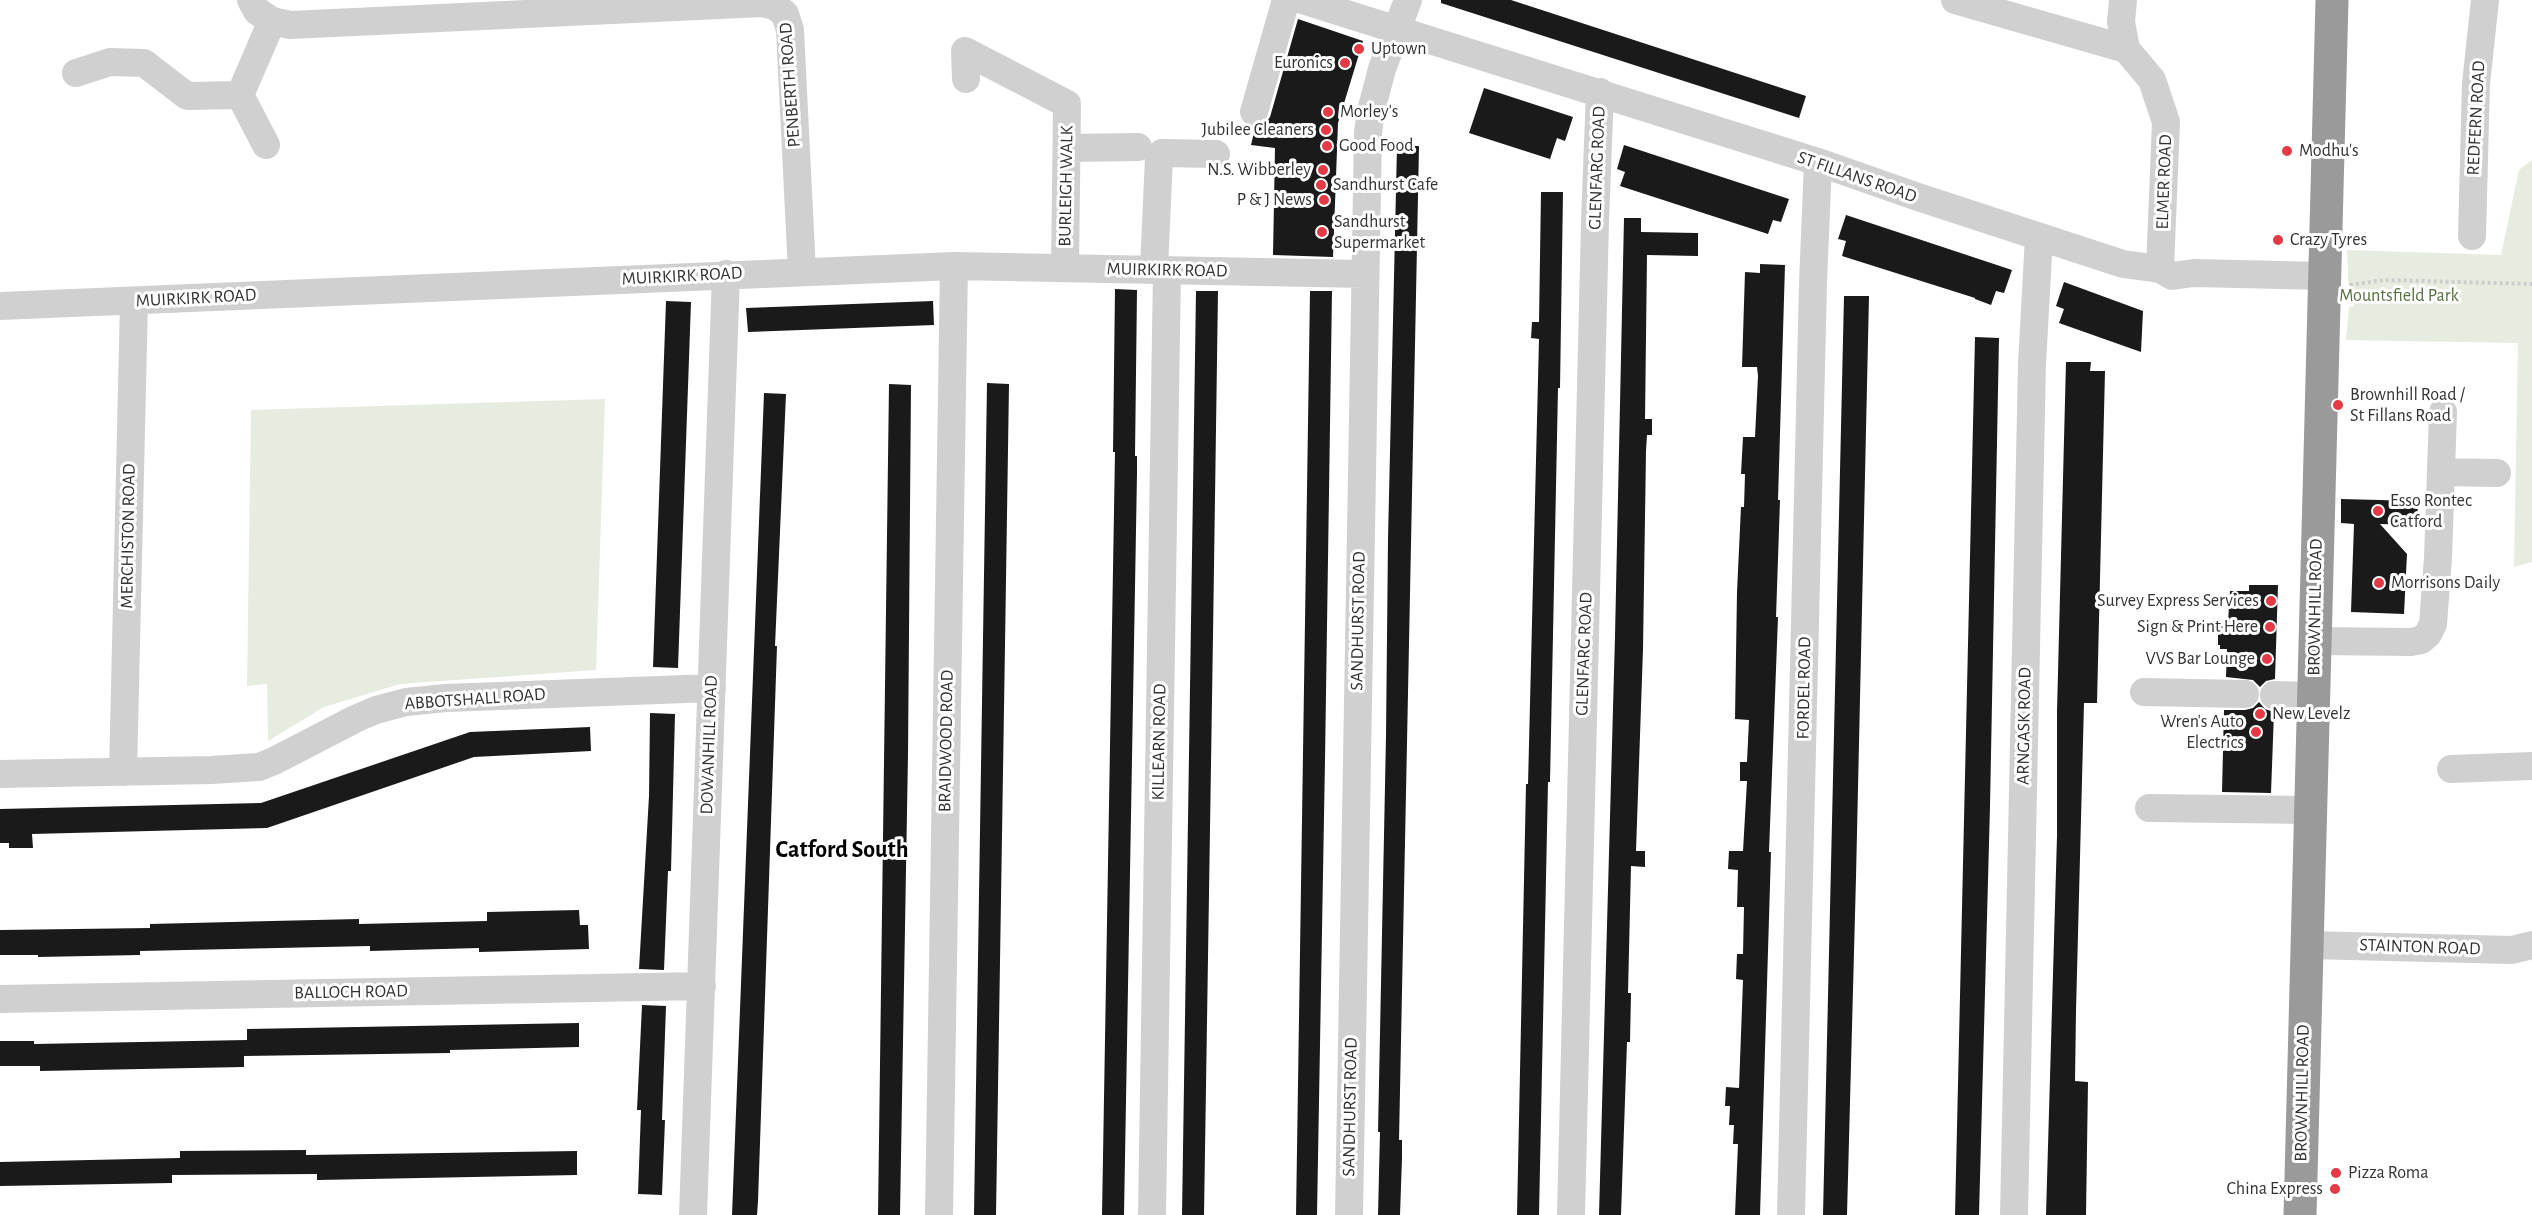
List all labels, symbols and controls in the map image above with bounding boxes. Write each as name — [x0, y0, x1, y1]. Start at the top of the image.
street label: PENBERTH ROAD — [775, 22, 805, 148]
place label: Uptown — [1371, 38, 1427, 60]
marker: Uptown — [1352, 42, 1366, 56]
place label: Euronics — [1274, 52, 1333, 74]
marker: Euronics — [1338, 56, 1352, 70]
street label: REDFERN ROAD — [2462, 60, 2490, 176]
place label: Morley's — [1340, 101, 1398, 123]
marker: Morley's — [1321, 105, 1335, 119]
street label: GLENFARG ROAD — [1584, 106, 1610, 230]
place label: Jubilee Cleaners — [1202, 119, 1314, 141]
marker: Jubilee Cleaners — [1319, 123, 1333, 137]
street label: BURLEIGH WALK — [1054, 125, 1078, 247]
street label: ELMER ROAD — [2152, 134, 2176, 230]
place label: Good Food — [1339, 135, 1414, 157]
marker: Good Food — [1320, 139, 1334, 153]
place label: Modhu's — [2299, 140, 2359, 162]
marker: Modhu's — [2280, 144, 2294, 158]
street label: ST FILLANS ROAD — [1794, 146, 1920, 208]
place label: N.S. Wibberley — [1207, 159, 1311, 181]
marker: N.S. Wibberley — [1316, 163, 1330, 177]
place label: Sandhurst Cafe — [1333, 174, 1438, 196]
marker: Sandhurst Cafe — [1314, 178, 1328, 192]
place label: P & J News — [1237, 189, 1312, 211]
marker: P & J News — [1317, 193, 1331, 207]
place label: Sandhurst Supermarket — [1334, 211, 1425, 254]
marker: Sandhurst Supermarket — [1315, 225, 1329, 239]
place label: Crazy Tyres — [2290, 229, 2367, 251]
marker: Crazy Tyres — [2271, 233, 2285, 247]
street label: MUIRKIRK ROAD — [1106, 258, 1228, 282]
street label: MUIRKIRK ROAD — [621, 262, 743, 290]
street label: MUIRKIRK ROAD — [135, 284, 257, 312]
park label: Mountsfield Park — [2339, 285, 2459, 307]
place label: Brownhill Road / St Fillans Road — [2350, 384, 2465, 426]
marker: Brownhill Road / St Fillans Road — [2331, 398, 2345, 412]
street label: MERCHISTON ROAD — [116, 463, 140, 609]
place label: Esso Rontec Catford — [2390, 490, 2472, 532]
marker: Esso Rontec Catford — [2371, 504, 2385, 518]
street label: BROWNHILL ROAD — [2303, 538, 2327, 676]
street label: SANDHURST ROAD — [1346, 551, 1370, 691]
place label: Morrisons Daily — [2391, 572, 2500, 594]
marker: Morrisons Daily — [2372, 576, 2386, 590]
place label: Survey Express Services — [2097, 590, 2259, 612]
street label: GLENFARG ROAD — [1571, 592, 1597, 716]
marker: Survey Express Services — [2264, 594, 2278, 608]
place label: Sign & Print Here — [2137, 616, 2258, 638]
marker: Sign & Print Here — [2263, 620, 2277, 634]
street label: FORDEL ROAD — [1792, 636, 1816, 740]
place label: VVS Bar Lounge — [2145, 648, 2255, 670]
marker: VVS Bar Lounge — [2260, 652, 2274, 666]
street label: ARNGASK ROAD — [2012, 667, 2036, 785]
street label: BRAIDWOOD ROAD — [934, 670, 958, 812]
street label: DOWANHILL ROAD — [696, 675, 722, 815]
street label: ABBOTSHALL ROAD — [404, 683, 546, 715]
street label: KILLEARN ROAD — [1147, 683, 1171, 801]
place label: New Levelz — [2272, 703, 2350, 725]
marker: New Levelz — [2253, 707, 2267, 721]
place label: Wren's Auto Electrics — [2160, 711, 2244, 754]
marker: Wren's Auto Electrics — [2249, 725, 2263, 739]
district label: Catford South — [776, 836, 908, 864]
street label: STAINTON ROAD — [2359, 934, 2481, 960]
street label: BALLOCH ROAD — [294, 980, 408, 1004]
street label: BROWNHILL ROAD — [2290, 1024, 2314, 1162]
street label: SANDHURST ROAD — [1338, 1037, 1362, 1177]
place label: Pizza Roma — [2348, 1162, 2429, 1184]
marker: Pizza Roma — [2329, 1166, 2343, 1180]
place label: China Express — [2226, 1178, 2323, 1200]
marker: China Express — [2328, 1182, 2342, 1196]

